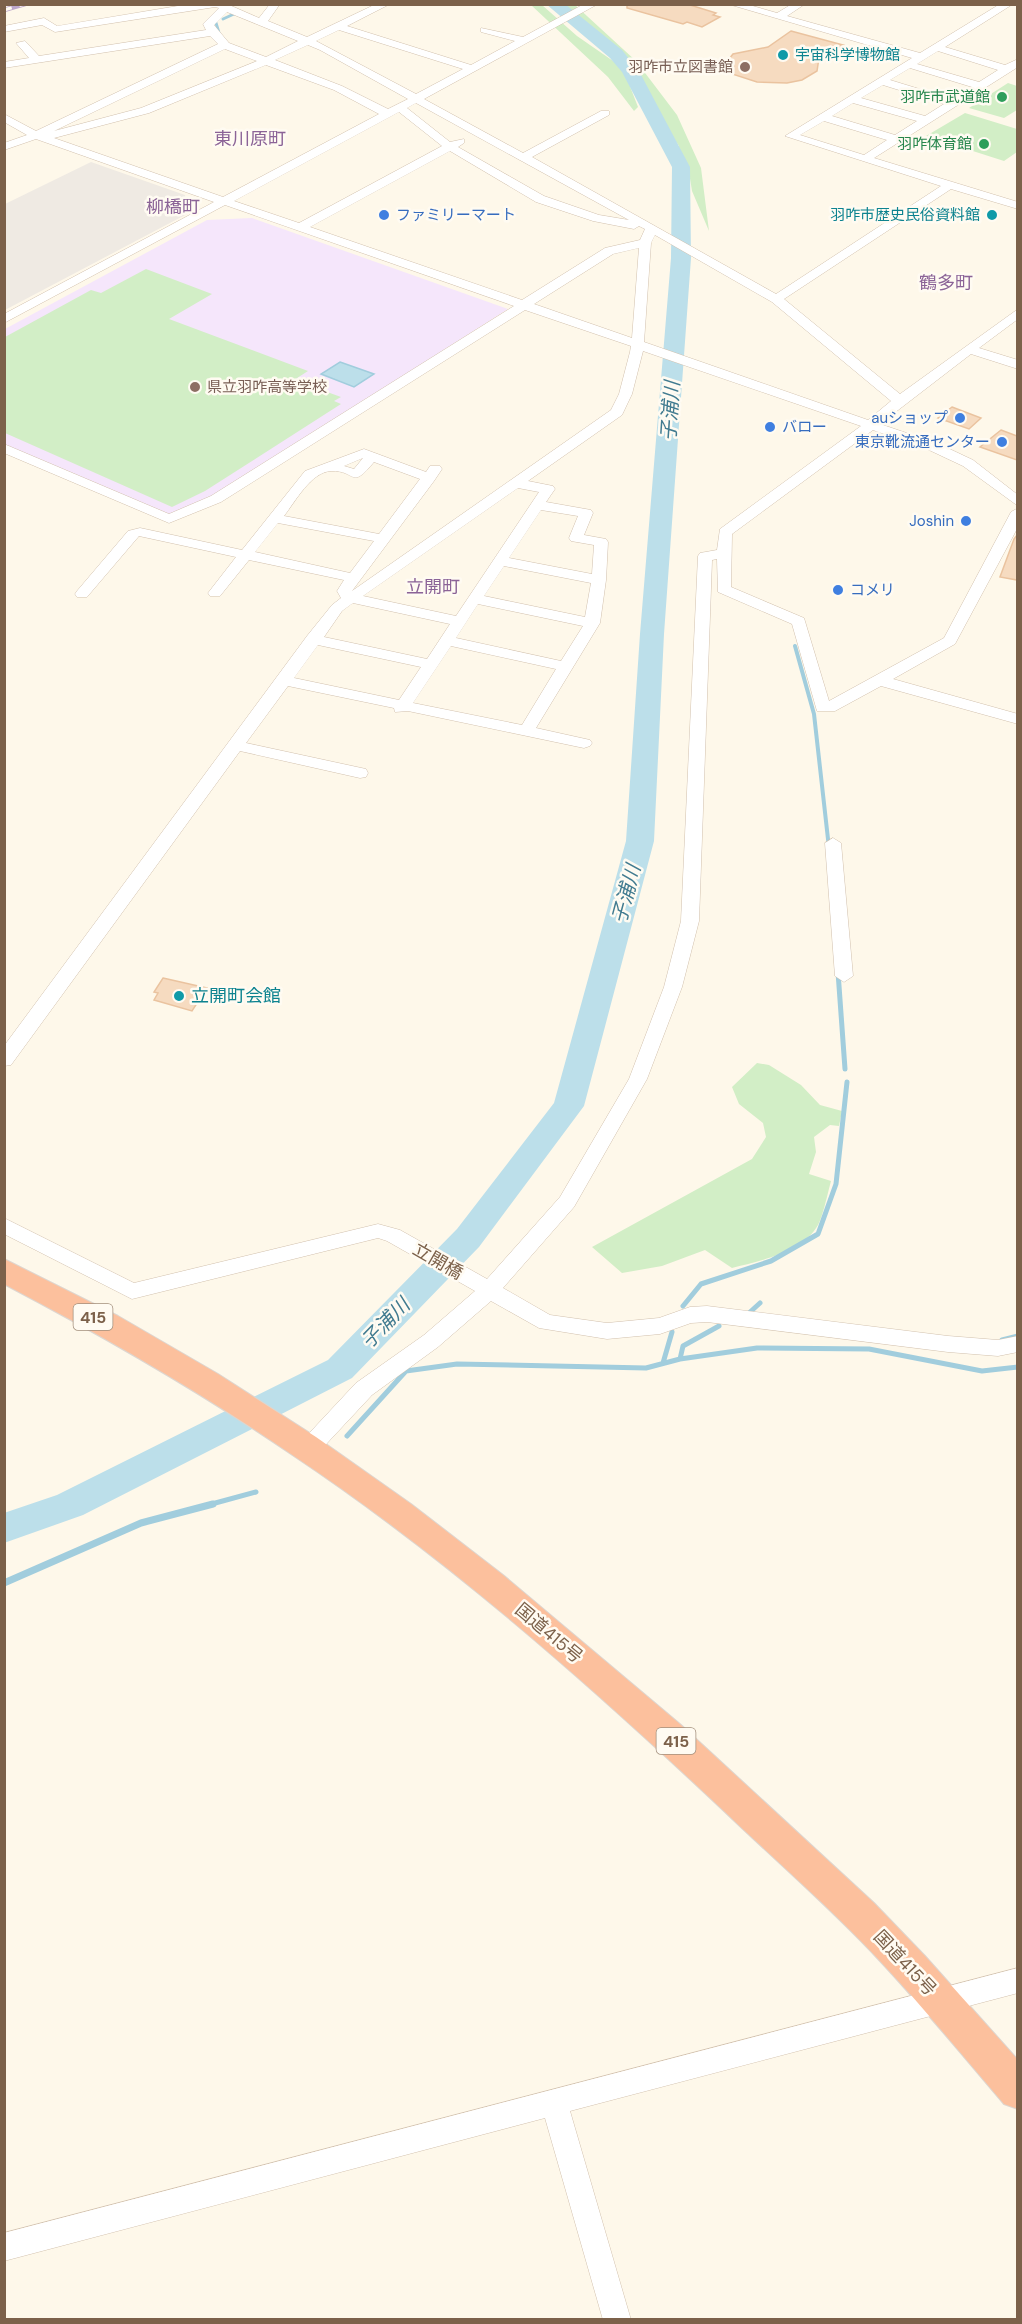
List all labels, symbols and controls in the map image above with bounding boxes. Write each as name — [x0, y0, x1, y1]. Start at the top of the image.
place label: 宇宙科学博物館 — [795, 45, 900, 65]
marker: 宇宙科学博物館 — [776, 48, 790, 62]
place label: 羽咋市立図書館 — [628, 57, 733, 77]
marker: 羽咋市立図書館 — [738, 60, 752, 74]
place label: 羽咋市武道館 — [900, 87, 990, 107]
marker: 羽咋市武道館 — [995, 90, 1009, 104]
district label: 東川原町 — [214, 127, 286, 151]
place label: 羽咋体育館 — [897, 134, 972, 154]
marker: 羽咋体育館 — [977, 137, 991, 151]
district label: 柳橋町 — [146, 195, 200, 219]
place label: ファミリーマート — [396, 205, 516, 225]
place label: 羽咋市歴史民俗資料館 — [830, 205, 980, 225]
marker: ファミリーマート — [377, 208, 391, 222]
marker: 羽咋市歴史民俗資料館 — [985, 208, 999, 222]
district label: 鶴多町 — [919, 271, 973, 295]
place label: 県立羽咋高等学校 — [207, 377, 327, 397]
water label: 子浦川 — [655, 378, 685, 442]
marker: 県立羽咋高等学校 — [188, 380, 202, 394]
place label: auショップ — [871, 408, 948, 428]
marker: auショップ — [953, 411, 967, 425]
place label: バロー — [782, 417, 827, 437]
marker: バロー — [763, 420, 777, 434]
place label: 東京靴流通センター — [855, 432, 990, 452]
marker: 東京靴流通センター — [995, 435, 1009, 449]
place label: Joshin — [909, 511, 954, 531]
marker: Joshin — [959, 514, 973, 528]
district label: 立開町 — [406, 575, 460, 599]
place label: コメリ — [850, 580, 895, 600]
marker: コメリ — [831, 583, 845, 597]
water label: 子浦川 — [606, 860, 647, 926]
place label: 立開町会館 — [191, 984, 281, 1008]
marker: 立開町会館 — [172, 989, 186, 1003]
street label: 立開橋 — [409, 1237, 467, 1285]
water label: 子浦川 — [355, 1291, 417, 1354]
road number: 415 — [74, 1304, 112, 1330]
street label: 国道415号 — [510, 1598, 588, 1668]
road number: 415 — [656, 1728, 696, 1754]
street label: 国道415号 — [868, 1925, 942, 2001]

